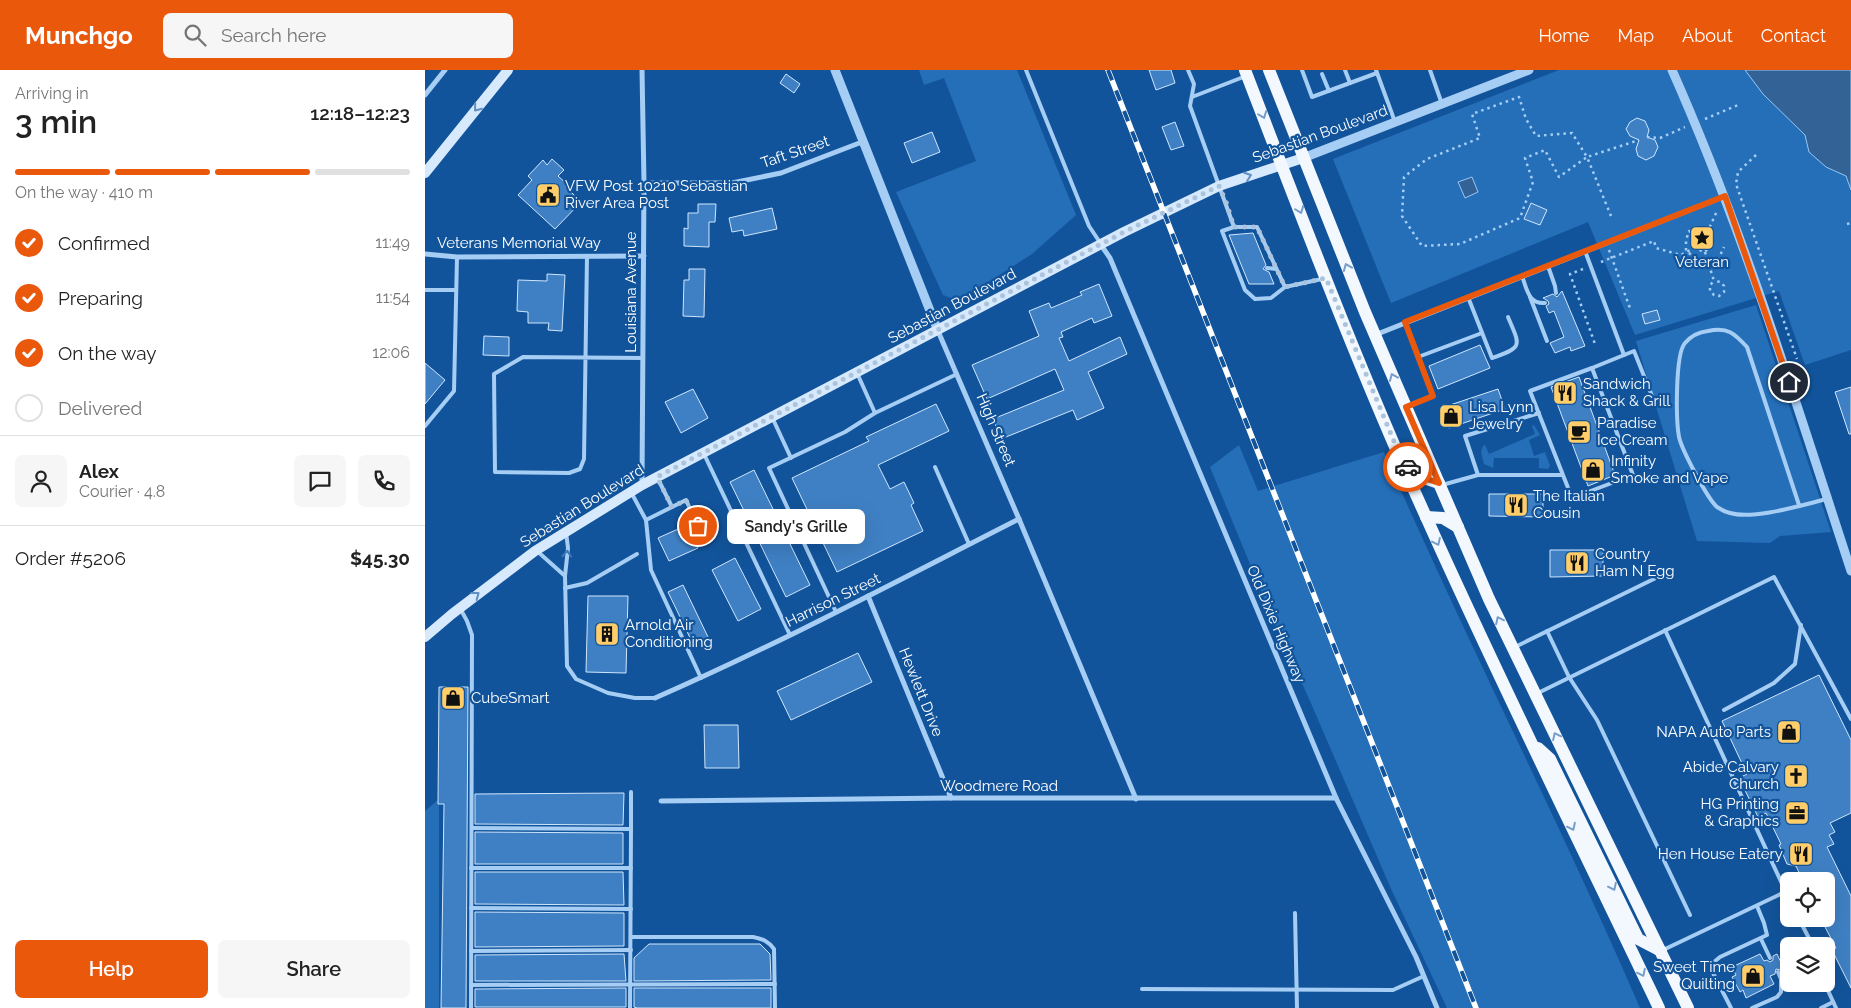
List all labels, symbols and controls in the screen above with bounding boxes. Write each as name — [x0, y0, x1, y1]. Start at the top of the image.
search box — [163, 13, 513, 58]
text: Munchgo — [25, 21, 133, 50]
icon: search — [181, 21, 209, 49]
text: Search here — [221, 24, 326, 46]
text: Home — [1538, 25, 1589, 46]
text: Map — [1617, 25, 1654, 46]
text: About — [1682, 25, 1733, 46]
text: Contact — [1761, 25, 1826, 46]
text: Arriving in — [15, 84, 89, 103]
street label: Sebastian Boulevard — [1250, 101, 1390, 167]
text: 12:18–12:23 — [310, 102, 410, 124]
one-way arrow — [475, 102, 483, 111]
text: 3 min — [15, 103, 97, 140]
one-way arrow — [1257, 111, 1267, 119]
street label: Taft Street — [758, 132, 832, 172]
one-way arrow — [1243, 172, 1251, 182]
place label: VFW Post 10210 Sebastian River Area Post — [565, 177, 748, 212]
public building icon: VFW Post 10210 Sebastian River Area Post — [535, 182, 561, 208]
text: On the way · 410 m — [15, 183, 153, 202]
one-way arrow — [1294, 206, 1304, 214]
place icon: Veteran — [1689, 225, 1715, 251]
icon: check — [15, 229, 43, 257]
street label: Louisiana Avenue — [622, 231, 640, 353]
text: Confirmed — [58, 232, 150, 254]
text: 11:49 — [375, 233, 410, 252]
street label: Veterans Memorial Way — [437, 234, 601, 252]
place label: Veteran — [1675, 253, 1729, 271]
one-way arrow — [1342, 263, 1352, 271]
street label: Sebastian Boulevard — [885, 265, 1019, 347]
icon: check — [15, 284, 43, 312]
text: Preparing — [58, 287, 143, 309]
text: 11:54 — [376, 288, 410, 307]
icon: check — [15, 339, 43, 367]
text: On the way — [58, 342, 157, 364]
text: 12:06 — [372, 343, 410, 362]
pin — [1768, 361, 1810, 403]
icon: home — [1775, 368, 1803, 396]
one-way arrow — [1388, 373, 1399, 382]
place label: Sandwich Shack & Grill — [1583, 375, 1671, 410]
restaurant icon: Sandwich Shack & Grill — [1552, 380, 1578, 406]
street label: High Street — [973, 391, 1019, 469]
text: Delivered — [58, 397, 142, 419]
place label: Lisa Lynn Jewelry — [1469, 398, 1533, 433]
shop icon: Lisa Lynn Jewelry — [1438, 403, 1464, 429]
place label: Paradise Ice Cream — [1597, 414, 1667, 449]
cafe icon: Paradise Ice Cream — [1566, 419, 1592, 445]
courier — [1383, 442, 1433, 492]
place label: Infinity Smoke and Vape — [1611, 452, 1728, 487]
icon: car — [1394, 453, 1422, 481]
button: person — [15, 455, 67, 507]
button: chat — [294, 455, 346, 507]
button: phone — [358, 455, 410, 507]
shop icon: Infinity Smoke and Vape — [1580, 457, 1606, 483]
text: Alex — [79, 460, 119, 482]
street label: Sebastian Boulevard — [517, 461, 647, 551]
text: Courier · 4.8 — [79, 482, 165, 501]
place label: The Italian Cousin — [1533, 487, 1605, 522]
restaurant icon: The Italian Cousin — [1503, 492, 1529, 518]
pin — [677, 505, 719, 547]
callout: Sandy's Grille — [728, 508, 865, 544]
icon: bag — [684, 512, 712, 540]
text: Sandy's Grille — [745, 517, 848, 536]
one-way arrow — [1431, 537, 1441, 546]
place label: Country Ham N Egg — [1595, 545, 1675, 580]
text: Order #5206 — [15, 547, 126, 569]
text: $45.30 — [350, 547, 410, 569]
one-way arrow — [562, 550, 573, 558]
restaurant icon: Country Ham N Egg — [1564, 550, 1590, 576]
street label: Old Dixie Highway — [1243, 562, 1309, 686]
street label: Harrison Street — [783, 569, 883, 631]
one-way arrow — [470, 593, 479, 601]
place label: Arnold Air Conditioning — [625, 616, 713, 651]
one-way arrow — [1495, 617, 1505, 626]
building icon: Arnold Air Conditioning — [594, 621, 620, 647]
street label: Hewlett Drive — [895, 645, 947, 739]
shop icon: CubeSmart — [440, 685, 466, 711]
place label: CubeSmart — [471, 689, 550, 707]
shop icon: NAPA Auto Parts — [1776, 719, 1802, 745]
place label: NAPA Auto Parts — [1656, 723, 1771, 741]
one-way arrow — [1551, 732, 1562, 741]
place label: Abide Calvary Church — [1683, 758, 1779, 793]
church icon: Abide Calvary Church — [1783, 763, 1809, 789]
street label: Woodmere Road — [940, 777, 1058, 795]
place label: HG Printing & Graphics — [1701, 795, 1779, 830]
office icon: HG Printing & Graphics — [1784, 800, 1810, 826]
one-way arrow — [1566, 822, 1576, 831]
restaurant icon: Hen House Eatery — [1788, 841, 1814, 867]
place label: Hen House Eatery — [1658, 845, 1783, 863]
map controls — [1780, 872, 1835, 992]
button: locate — [1780, 872, 1835, 927]
one-way arrow — [1607, 882, 1617, 891]
button: layers — [1780, 937, 1835, 992]
button: Help — [15, 940, 208, 998]
button: Share — [218, 940, 410, 998]
place label: Sweet Time Quilting — [1653, 958, 1735, 993]
shop icon: Sweet Time Quilting — [1740, 963, 1766, 989]
one-way arrow — [1636, 968, 1646, 977]

